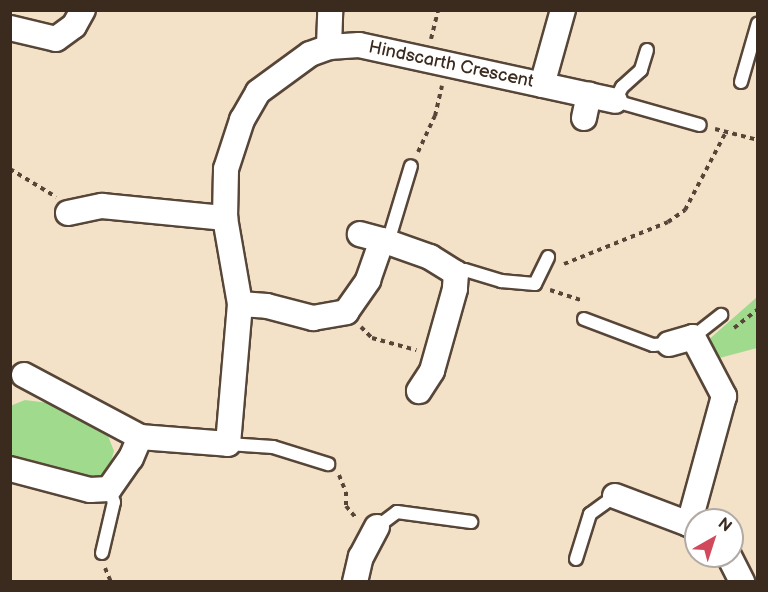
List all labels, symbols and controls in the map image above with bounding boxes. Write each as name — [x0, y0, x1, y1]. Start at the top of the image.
street label: Hindscarth Crescent — [367, 37, 535, 93]
north arrow — [684, 508, 744, 568]
text: N — [714, 514, 735, 536]

